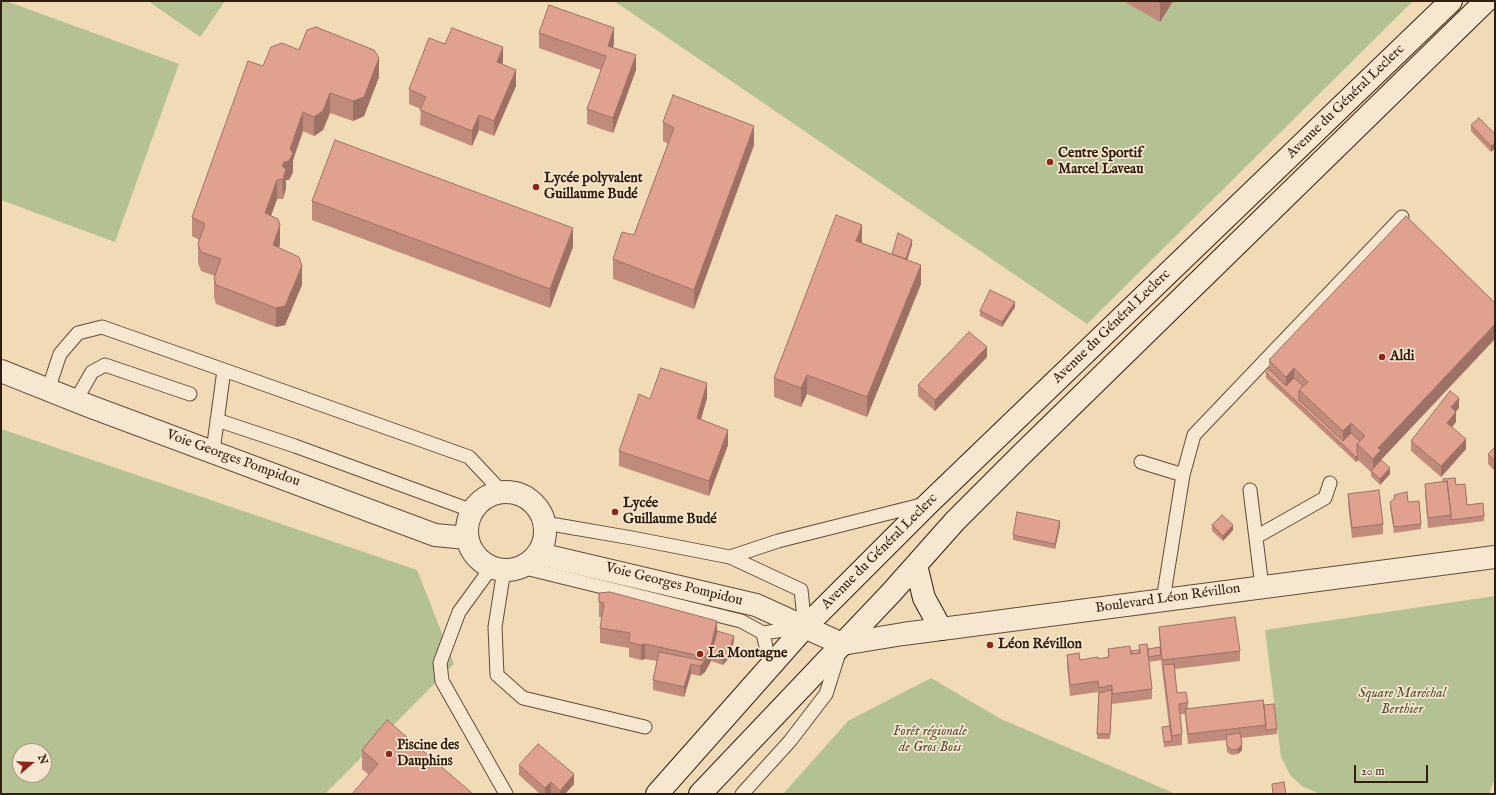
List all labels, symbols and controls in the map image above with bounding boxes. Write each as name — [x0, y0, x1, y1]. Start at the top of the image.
street label: Avenue du Général Leclerc — [1284, 41, 1408, 163]
place label: Centre Sportif Marcel Laveau — [1058, 146, 1143, 178]
marker: Centre Sportif Marcel Laveau — [1045, 157, 1055, 167]
place label: Lycée polyvalent Guillaume Budé — [544, 171, 643, 204]
marker: Lycée polyvalent Guillaume Budé — [531, 182, 541, 192]
street label: Avenue du Général Leclerc — [1050, 266, 1174, 388]
place label: Aldi — [1390, 349, 1414, 365]
marker: Aldi — [1377, 352, 1387, 362]
street label: Voie Georges Pompidou — [164, 427, 302, 491]
street label: Avenue du Général Leclerc — [819, 491, 941, 613]
place label: Lycée Guillaume Budé — [623, 496, 717, 528]
marker: Lycée Guillaume Budé — [610, 507, 620, 517]
street label: Voie Georges Pompidou — [604, 560, 744, 610]
street label: Boulevard Léon Révillon — [1094, 581, 1242, 617]
place label: Léon Révillon — [998, 637, 1082, 653]
marker: Léon Révillon — [985, 640, 995, 650]
place label: La Montagne — [708, 646, 787, 662]
marker: La Montagne — [695, 649, 705, 659]
park label: Square Maréchal Berthier — [1358, 686, 1446, 718]
park label: Forêt régionale de Gros Bois — [893, 724, 967, 756]
place label: Piscine des Dauphins — [397, 738, 459, 770]
north arrow — [12, 743, 52, 783]
marker: Piscine des Dauphins — [384, 749, 394, 759]
text: N — [34, 753, 51, 766]
scale bar — [1356, 757, 1430, 783]
text: 20 m — [1361, 764, 1384, 779]

